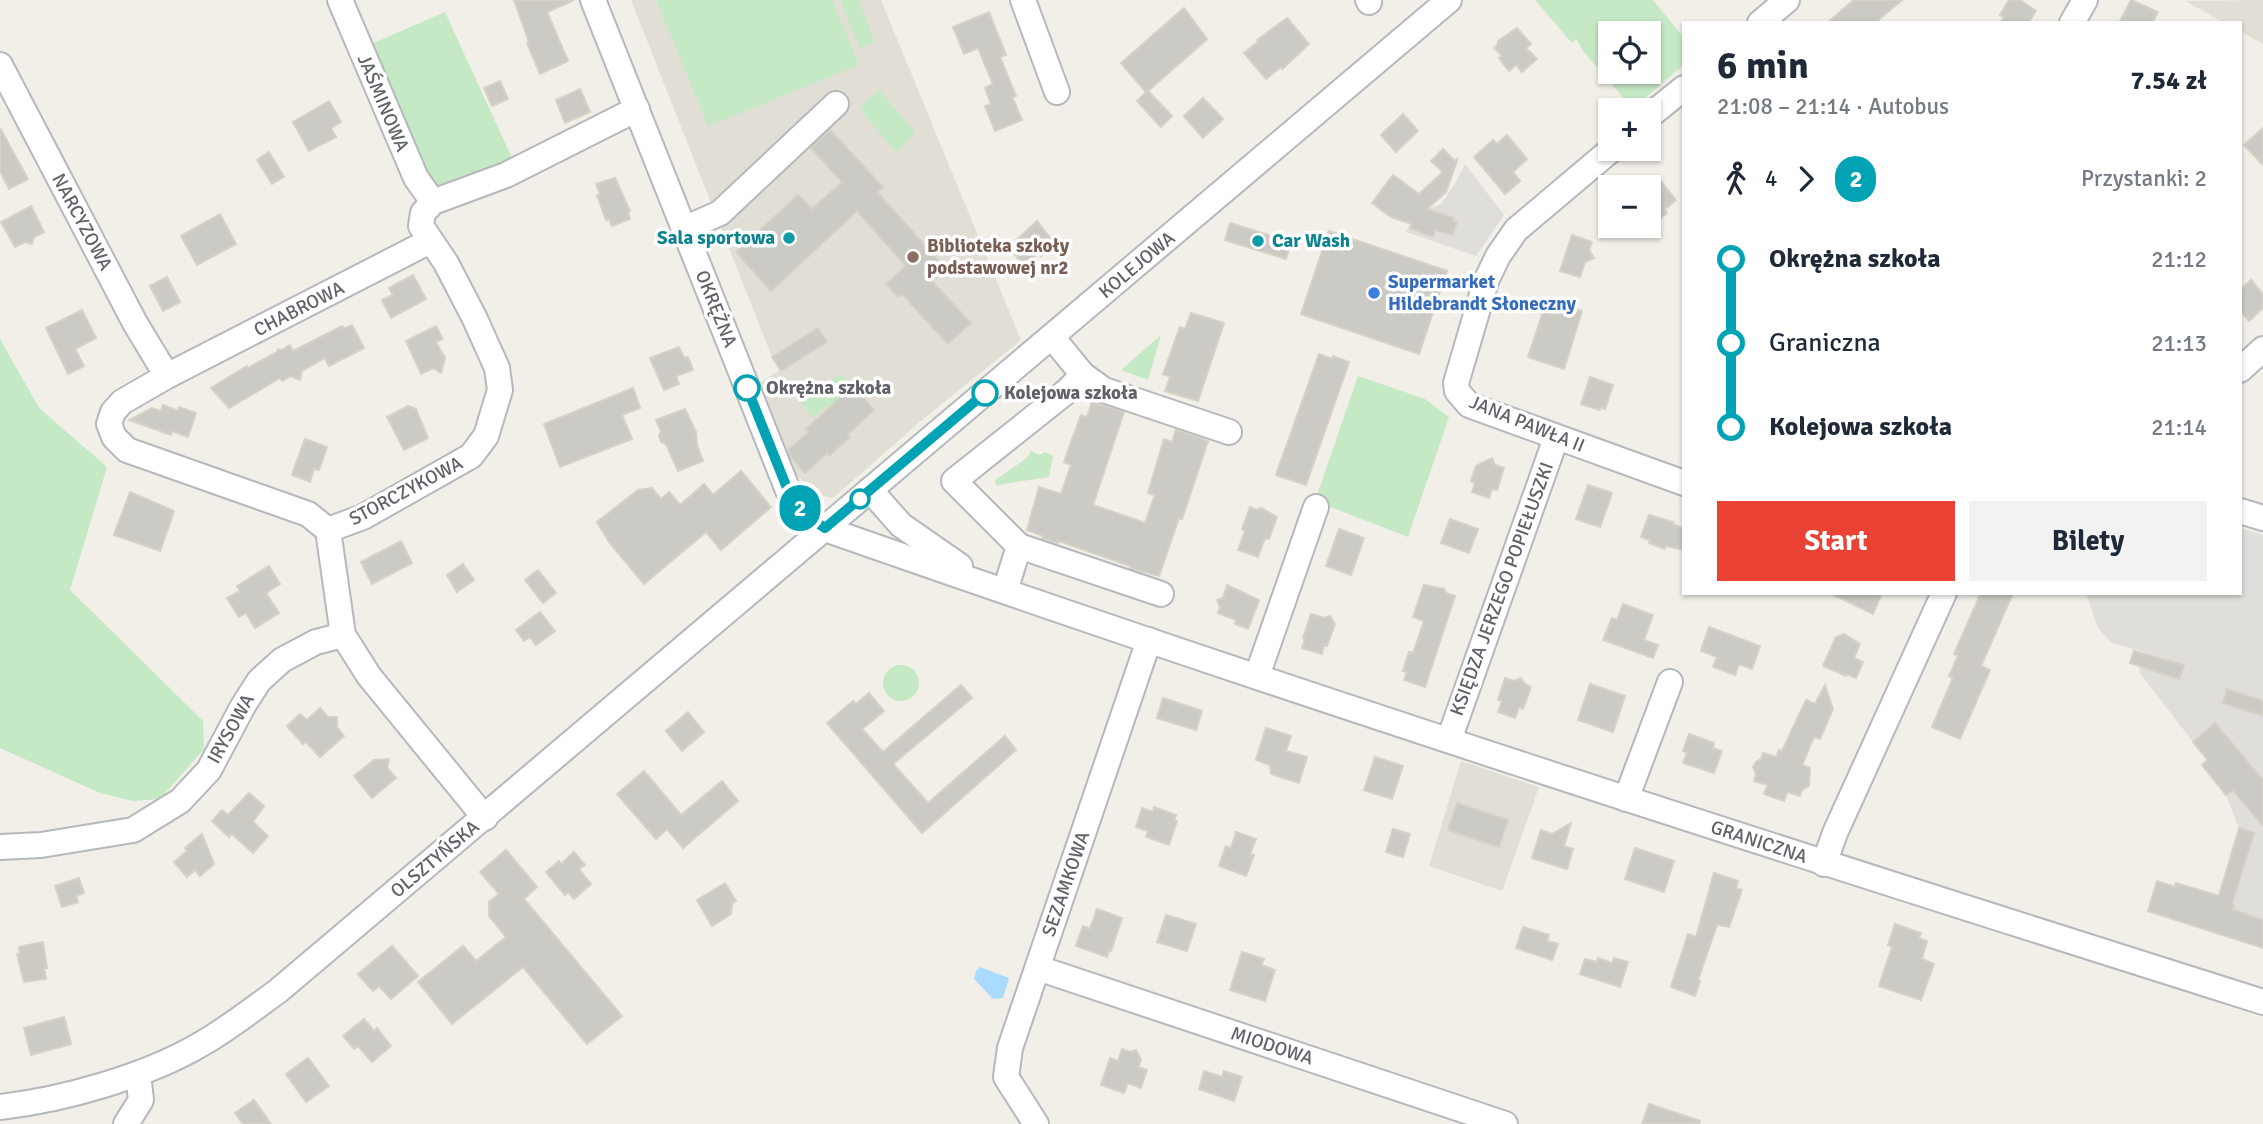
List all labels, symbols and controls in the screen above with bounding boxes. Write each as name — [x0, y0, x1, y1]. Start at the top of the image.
map controls — [1598, 21, 1661, 238]
button: locate — [1598, 21, 1661, 84]
text: 6 min — [1717, 42, 1809, 89]
street label: JAŚMINOWA — [352, 51, 414, 156]
text: 7.54 zł — [2131, 65, 2207, 97]
text: 21:08 – 21:14 · Autobus — [1717, 92, 1949, 121]
button: + — [1598, 98, 1661, 161]
icon: walk — [1717, 160, 1755, 198]
icon: forward — [1787, 160, 1825, 198]
text: 4 — [1765, 164, 1777, 193]
text: 2 — [1849, 164, 1862, 194]
text: Przystanki: 2 — [2081, 164, 2207, 193]
street label: NARCYZOWA — [46, 169, 118, 275]
button: − — [1598, 175, 1661, 238]
place label: Sala sportowa — [657, 226, 775, 250]
street label: KOLEJOWA — [1094, 226, 1180, 304]
place label: Car Wash — [1272, 229, 1350, 253]
marker: Sala sportowa — [781, 230, 797, 246]
marker: Car Wash — [1250, 233, 1266, 249]
place label: Biblioteka szkoły podstawowej nr2 — [927, 234, 1070, 280]
text: Okrężna szkoła — [1769, 243, 1941, 275]
text: 21:12 — [2151, 245, 2207, 274]
marker: Biblioteka szkoły podstawowej nr2 — [905, 249, 921, 265]
street label: OKRĘŻNA — [690, 267, 742, 351]
place label: Supermarket Hildebrandt Słoneczny — [1388, 270, 1576, 316]
street label: CHABROWA — [250, 276, 349, 342]
marker: Supermarket Hildebrandt Słoneczny — [1366, 285, 1382, 301]
text: Graniczna — [1769, 327, 1881, 359]
text: 21:13 — [2151, 329, 2207, 358]
marker: Okrężna szkoła — [734, 375, 760, 401]
place label: Okrężna szkoła — [766, 376, 892, 400]
marker: Kolejowa szkoła — [972, 380, 998, 406]
place label: Kolejowa szkoła — [1004, 381, 1138, 405]
street label: JANA PAWŁA II — [1466, 390, 1588, 458]
text: Kolejowa szkoła — [1769, 411, 1952, 443]
text: 21:14 — [2151, 413, 2207, 442]
street label: STORCZYKOWA — [345, 451, 467, 531]
street label: KSIĘDZA JERZEGO POPIEŁUSZKI — [1445, 459, 1559, 719]
line badge: 2 — [777, 485, 823, 531]
unlabelled marker — [850, 489, 870, 509]
text: 2 — [794, 493, 806, 523]
button: Start — [1717, 501, 1955, 581]
button: Bilety — [1969, 501, 2207, 581]
street label: IRYSOWA — [202, 690, 260, 768]
street label: OLSZTYŃSKA — [386, 815, 485, 903]
street label: GRANICZNA — [1708, 815, 1811, 869]
street label: SEZAMKOWA — [1037, 828, 1095, 940]
street label: MIODOWA — [1228, 1021, 1317, 1071]

